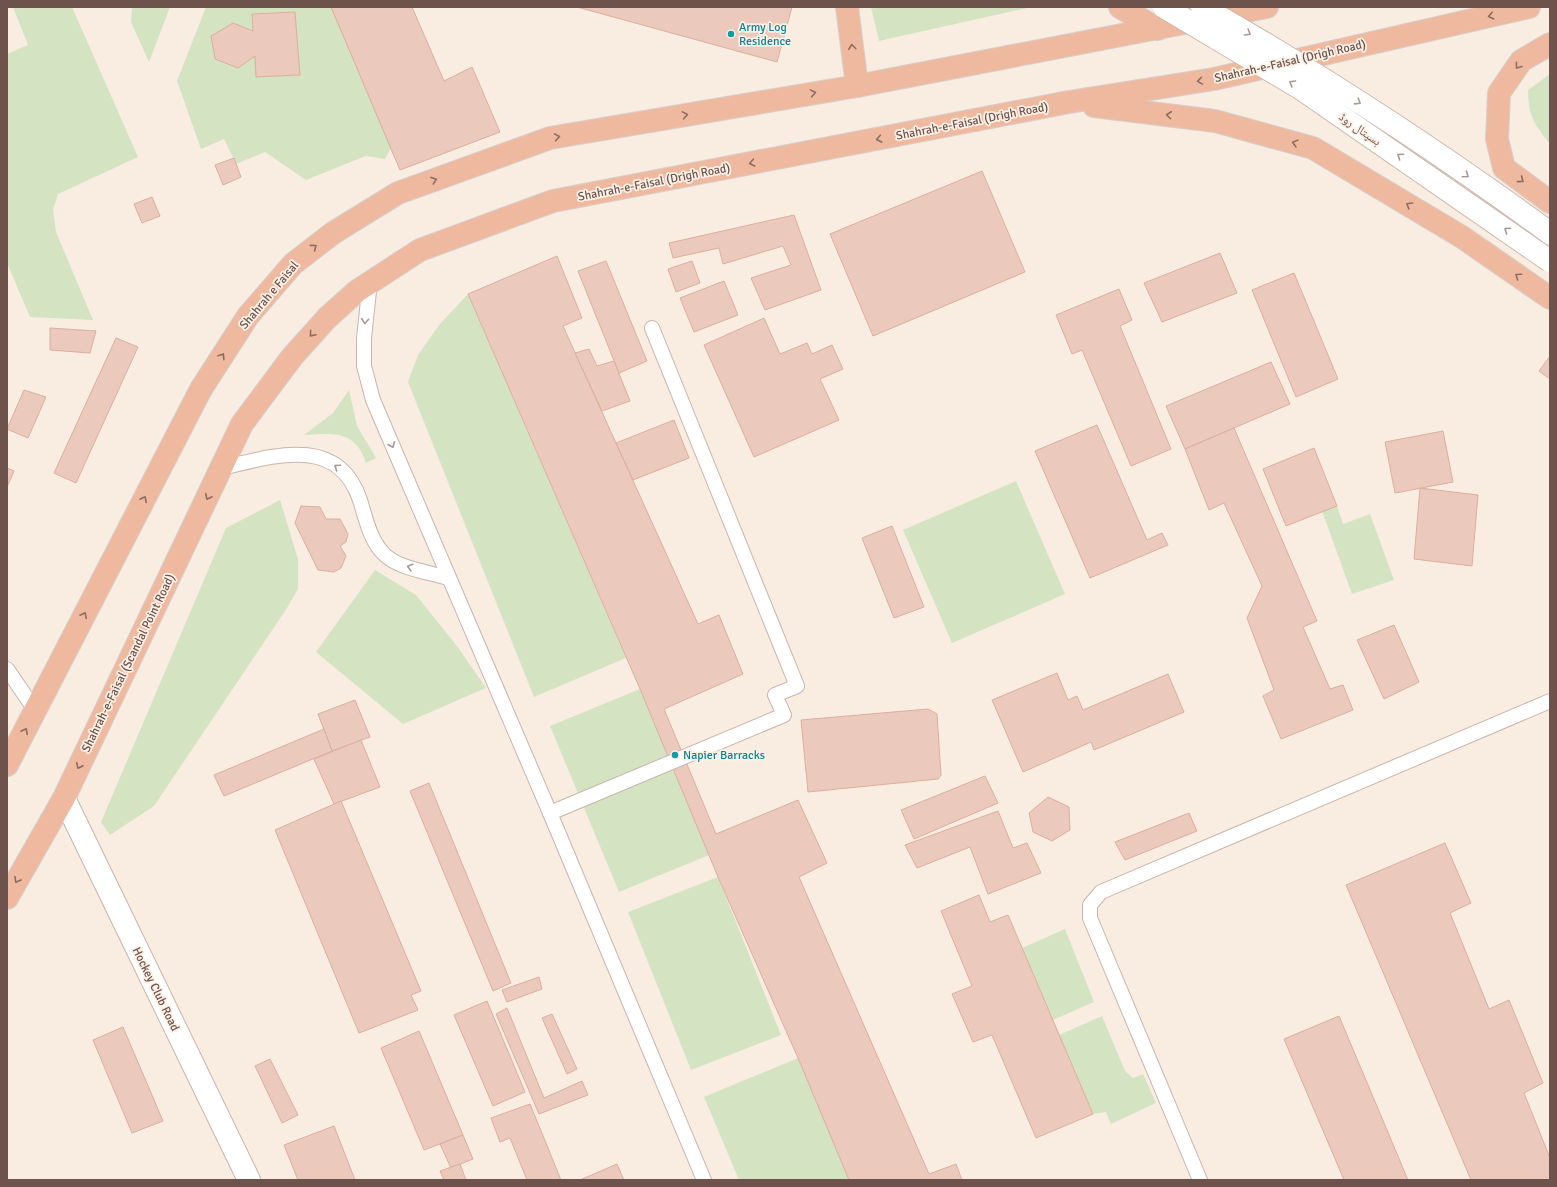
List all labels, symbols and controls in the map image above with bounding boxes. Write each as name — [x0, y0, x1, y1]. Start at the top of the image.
one-way arrow — [1488, 11, 1494, 19]
place label: Army Log Residence — [739, 20, 791, 49]
marker: Army Log Residence — [726, 29, 736, 39]
one-way arrow — [1244, 29, 1251, 36]
street label: Shahrah-e-Faisal (Drigh Road) — [1213, 37, 1367, 86]
one-way arrow — [848, 44, 857, 50]
one-way arrow — [1516, 61, 1523, 68]
one-way arrow — [1197, 76, 1203, 85]
one-way arrow — [1289, 80, 1296, 87]
one-way arrow — [810, 89, 816, 98]
one-way arrow — [1354, 97, 1361, 105]
street label: Shahrah-e-Faisal (Drigh Road) — [895, 99, 1049, 144]
street label: ہسپتال روڈ — [1336, 110, 1384, 149]
one-way arrow — [682, 111, 688, 120]
one-way arrow — [1166, 111, 1172, 120]
one-way arrow — [554, 133, 560, 142]
one-way arrow — [876, 134, 882, 142]
one-way arrow — [1292, 139, 1299, 148]
one-way arrow — [1397, 154, 1404, 161]
one-way arrow — [749, 158, 755, 167]
street label: Shahrah-e-Faisal (Drigh Road) — [577, 160, 731, 205]
one-way arrow — [1461, 170, 1468, 177]
one-way arrow — [431, 176, 438, 185]
one-way arrow — [1516, 176, 1523, 183]
one-way arrow — [1406, 203, 1413, 210]
one-way arrow — [1504, 228, 1511, 235]
one-way arrow — [310, 245, 317, 252]
street label: Shahrah e Faisal — [237, 258, 302, 332]
one-way arrow — [1515, 273, 1522, 281]
one-way arrow — [361, 318, 370, 324]
one-way arrow — [310, 329, 317, 337]
one-way arrow — [217, 353, 225, 360]
one-way arrow — [387, 441, 395, 449]
one-way arrow — [335, 465, 342, 472]
one-way arrow — [205, 493, 213, 501]
one-way arrow — [139, 496, 147, 504]
one-way arrow — [407, 563, 414, 572]
street label: Shahrah-e-Faisal (Scandal Point Road) — [79, 572, 178, 755]
one-way arrow — [80, 612, 87, 619]
one-way arrow — [20, 727, 28, 735]
place label: Napier Barracks — [683, 748, 765, 763]
marker: Napier Barracks — [670, 750, 680, 760]
one-way arrow — [76, 762, 84, 769]
one-way arrow — [15, 876, 22, 883]
street label: Hockey Club Road — [129, 945, 182, 1034]

